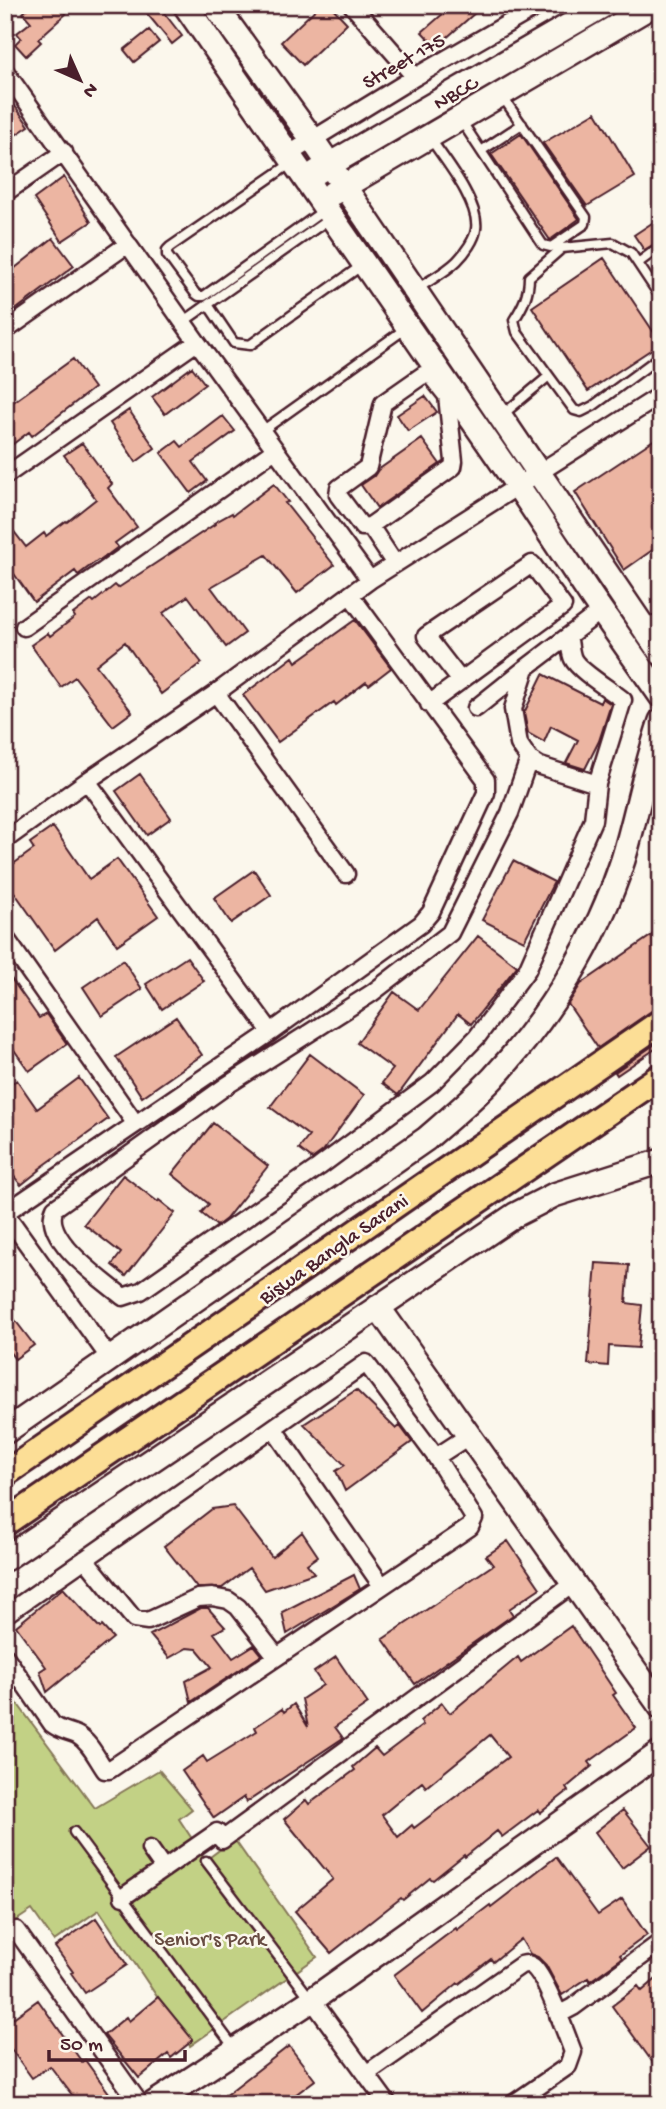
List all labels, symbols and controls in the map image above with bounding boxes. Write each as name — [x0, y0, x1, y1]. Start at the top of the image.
street label: Street 175 — [359, 29, 451, 97]
north arrow — [46, 46, 116, 116]
street label: NBCC — [430, 72, 485, 118]
text: N — [77, 77, 102, 102]
street label: Biswa Bangla Sarani — [255, 1190, 414, 1312]
park label: Senior's Park — [154, 1929, 268, 1954]
scale bar — [49, 2018, 186, 2062]
text: 50 m — [60, 2034, 103, 2059]

